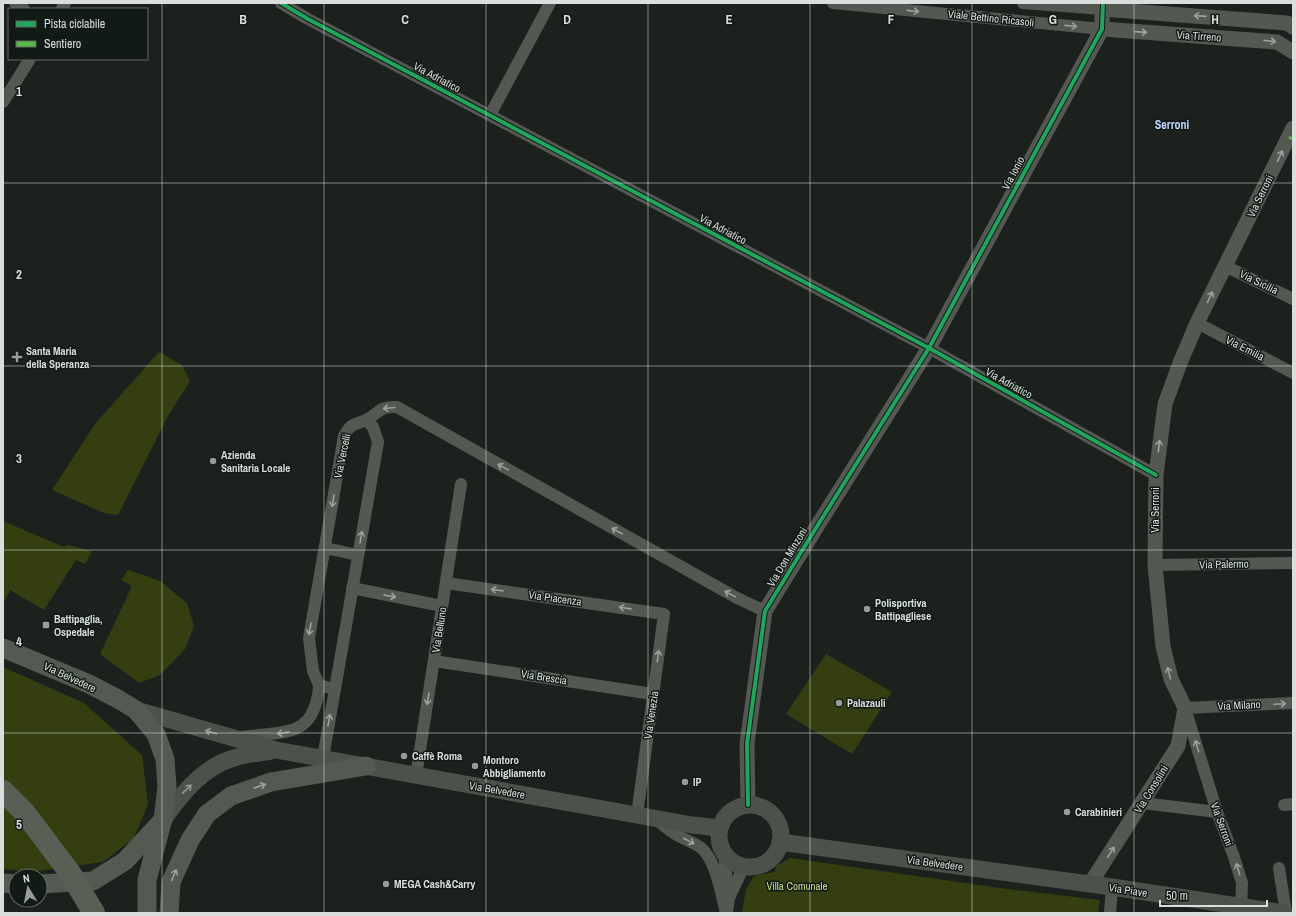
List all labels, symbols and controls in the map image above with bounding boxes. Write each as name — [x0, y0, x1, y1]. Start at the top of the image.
one-way arrow — [906, 7, 919, 14]
street label: Viale Bettino Ricasoli — [947, 7, 1035, 29]
legend — [8, 8, 148, 60]
text: B — [239, 11, 247, 28]
text: C — [401, 11, 409, 28]
text: D — [563, 11, 571, 28]
text: E — [725, 11, 733, 28]
text: F — [888, 11, 895, 28]
text: G — [1049, 11, 1057, 28]
text: H — [1211, 11, 1219, 28]
one-way arrow — [1194, 13, 1207, 20]
text: Pista ciclabile — [44, 16, 105, 32]
one-way arrow — [1064, 22, 1077, 30]
street label: Via Tirreno — [1176, 27, 1222, 45]
one-way arrow — [1134, 28, 1147, 35]
text: Sentiero — [44, 36, 81, 52]
one-way arrow — [1263, 38, 1276, 45]
street label: Via Adriatico — [411, 59, 463, 95]
text: 1 — [16, 83, 22, 100]
district label: Serroni — [1155, 117, 1189, 133]
one-way arrow — [1277, 150, 1284, 162]
street label: Via Ionio — [998, 154, 1028, 192]
street label: Via Serroni — [1244, 172, 1276, 220]
street label: Via Adriatico — [697, 211, 749, 247]
text: 2 — [16, 266, 22, 283]
street label: Via Sicilia — [1238, 267, 1280, 297]
one-way arrow — [1206, 292, 1214, 304]
street label: Via Emilia — [1223, 332, 1267, 364]
place label: Santa Maria della Speranza — [26, 344, 89, 371]
marker: Santa Maria della Speranza — [11, 351, 23, 363]
street label: Via Adriatico — [983, 364, 1035, 402]
one-way arrow — [383, 404, 396, 411]
street label: Via Vercelli — [330, 432, 354, 480]
one-way arrow — [1156, 440, 1163, 453]
place label: Azienda Sanitaria Locale — [221, 448, 290, 475]
text: 3 — [16, 450, 22, 467]
marker: Azienda Sanitaria Locale — [208, 456, 218, 466]
one-way arrow — [497, 463, 509, 471]
street label: Via Serroni — [1148, 487, 1162, 533]
one-way arrow — [329, 494, 337, 507]
street label: Via Don Minzoni — [764, 525, 810, 589]
one-way arrow — [611, 526, 623, 534]
one-way arrow — [357, 530, 365, 543]
street label: Via Palermo — [1199, 557, 1249, 571]
one-way arrow — [490, 586, 503, 594]
street label: Via Piacenza — [528, 587, 582, 609]
one-way arrow — [724, 590, 736, 598]
one-way arrow — [384, 592, 397, 600]
place label: Polisportiva Battipagliese — [875, 596, 931, 623]
one-way arrow — [619, 604, 632, 612]
marker: Polisportiva Battipagliese — [862, 604, 872, 614]
street label: Via Belluno — [428, 606, 450, 654]
place label: Battipaglia, Ospedale — [54, 612, 103, 639]
marker: Battipaglia, Ospedale — [41, 620, 51, 630]
one-way arrow — [306, 622, 314, 635]
text: 4 — [16, 633, 22, 650]
one-way arrow — [654, 650, 662, 663]
street label: Via Belvedere — [41, 659, 99, 695]
street label: Via Brescia — [520, 666, 568, 688]
one-way arrow — [1165, 666, 1173, 679]
street label: Via Venezia — [641, 690, 661, 740]
one-way arrow — [424, 692, 432, 705]
place label: Palazauli — [847, 696, 886, 710]
street label: Via Milano — [1217, 697, 1261, 713]
marker: Palazauli — [834, 698, 844, 708]
one-way arrow — [1273, 700, 1286, 707]
one-way arrow — [325, 714, 333, 727]
one-way arrow — [205, 728, 218, 735]
one-way arrow — [276, 729, 289, 737]
one-way arrow — [1193, 740, 1200, 753]
place label: Caffè Roma — [412, 749, 462, 763]
marker: Caffè Roma — [399, 751, 409, 761]
place label: Montoro Abbigliamento — [483, 753, 546, 780]
marker: Montoro Abbigliamento — [470, 761, 480, 771]
street label: Via Consolini — [1131, 762, 1171, 816]
place label: IP — [693, 775, 702, 789]
marker: IP — [680, 777, 690, 787]
street label: Via Belvedere — [468, 778, 526, 802]
one-way arrow — [253, 782, 266, 789]
one-way arrow — [182, 784, 192, 794]
street label: Via Serroni — [1208, 800, 1236, 848]
place label: Carabinieri — [1075, 805, 1122, 819]
marker: Carabinieri — [1062, 807, 1072, 817]
text: 5 — [16, 816, 22, 833]
one-way arrow — [683, 837, 695, 845]
one-way arrow — [1107, 846, 1115, 857]
street label: Via Belvedere — [906, 852, 964, 874]
one-way arrow — [1234, 863, 1241, 876]
north arrow — [8, 868, 48, 908]
one-way arrow — [171, 869, 179, 881]
text: N — [22, 871, 31, 886]
place label: MEGA Cash&Carry — [394, 877, 475, 891]
marker: MEGA Cash&Carry — [381, 879, 391, 889]
park label: Villa Comunale — [766, 879, 828, 893]
street label: Via Piave — [1108, 880, 1148, 900]
scale bar — [1160, 882, 1267, 908]
text: 50 m — [1166, 888, 1188, 904]

